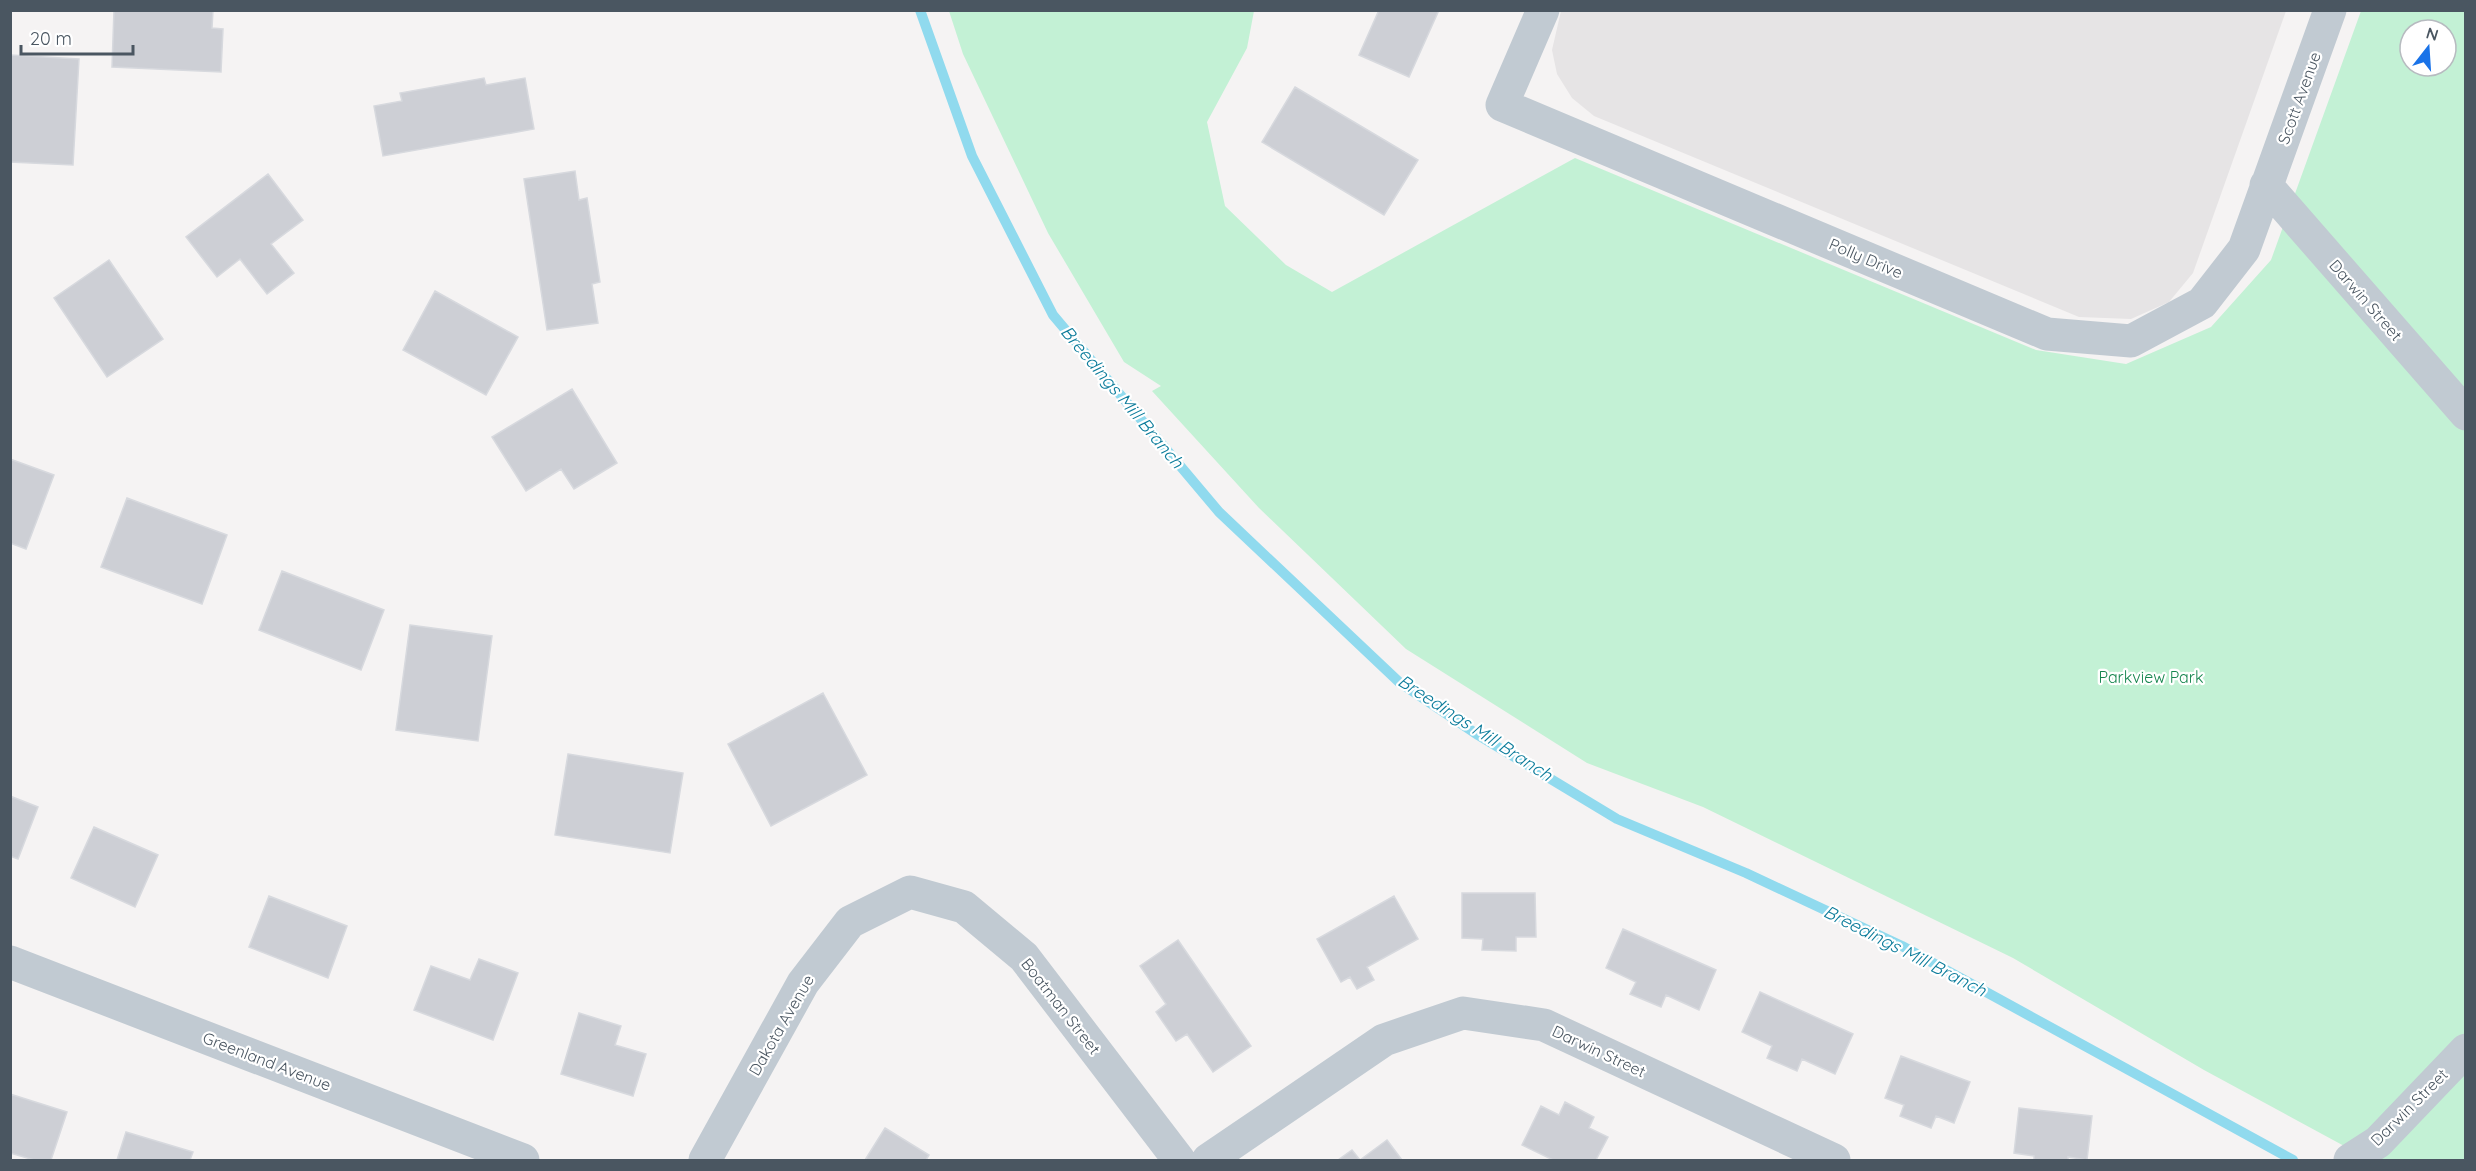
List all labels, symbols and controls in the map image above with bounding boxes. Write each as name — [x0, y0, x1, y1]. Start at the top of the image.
scale bar — [21, 18, 134, 56]
north arrow — [2398, 18, 2458, 78]
text: N — [2424, 22, 2441, 45]
text: 20 m — [30, 27, 72, 50]
street label: Scott Avenue — [2273, 49, 2325, 147]
street label: Polly Drive — [1826, 234, 1906, 282]
street label: Darwin Street — [2325, 255, 2407, 345]
water label: Breedings Mill Branch — [1056, 321, 1189, 473]
park label: Parkview Park — [2098, 667, 2204, 687]
water label: Breedings Mill Branch — [1394, 669, 1557, 786]
water label: Breedings Mill Branch — [1820, 900, 1991, 1002]
street label: Boatman Street — [1017, 954, 1105, 1058]
street label: Dakota Avenue — [744, 971, 818, 1079]
street label: Darwin Street — [1549, 1021, 1649, 1081]
street label: Greenland Avenue — [200, 1027, 334, 1095]
street label: Darwin Street — [2366, 1064, 2452, 1150]

